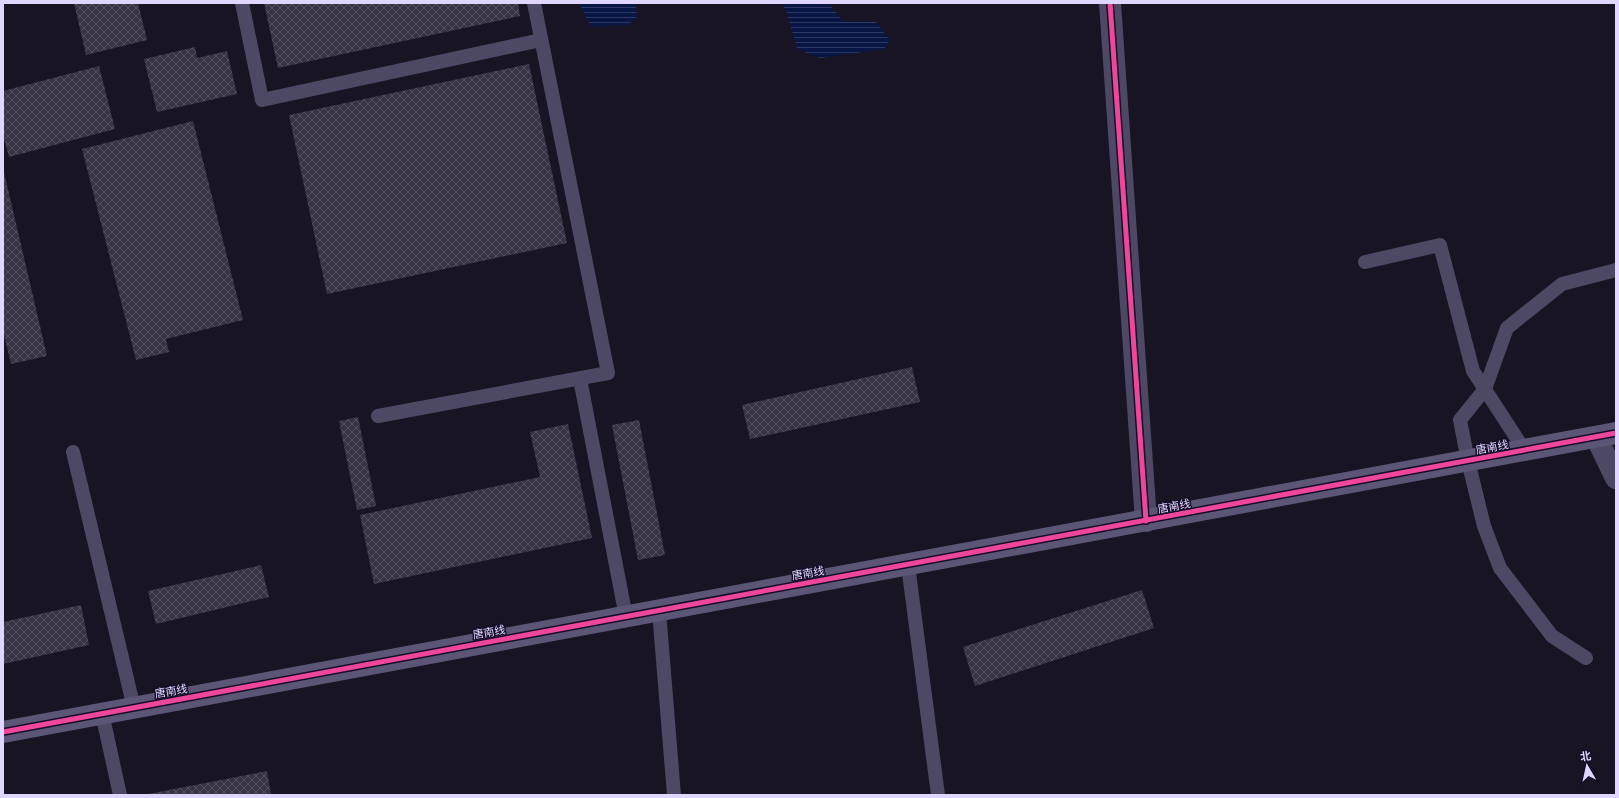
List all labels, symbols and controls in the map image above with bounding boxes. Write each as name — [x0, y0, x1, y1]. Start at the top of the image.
street label: 唐南线 — [1474, 437, 1509, 456]
street label: 唐南线 — [1156, 496, 1191, 515]
street label: 唐南线 — [791, 563, 825, 582]
street label: 唐南线 — [472, 622, 506, 641]
street label: 唐南线 — [154, 681, 188, 700]
north arrow — [1567, 746, 1607, 786]
text: 北 — [1579, 748, 1592, 763]

